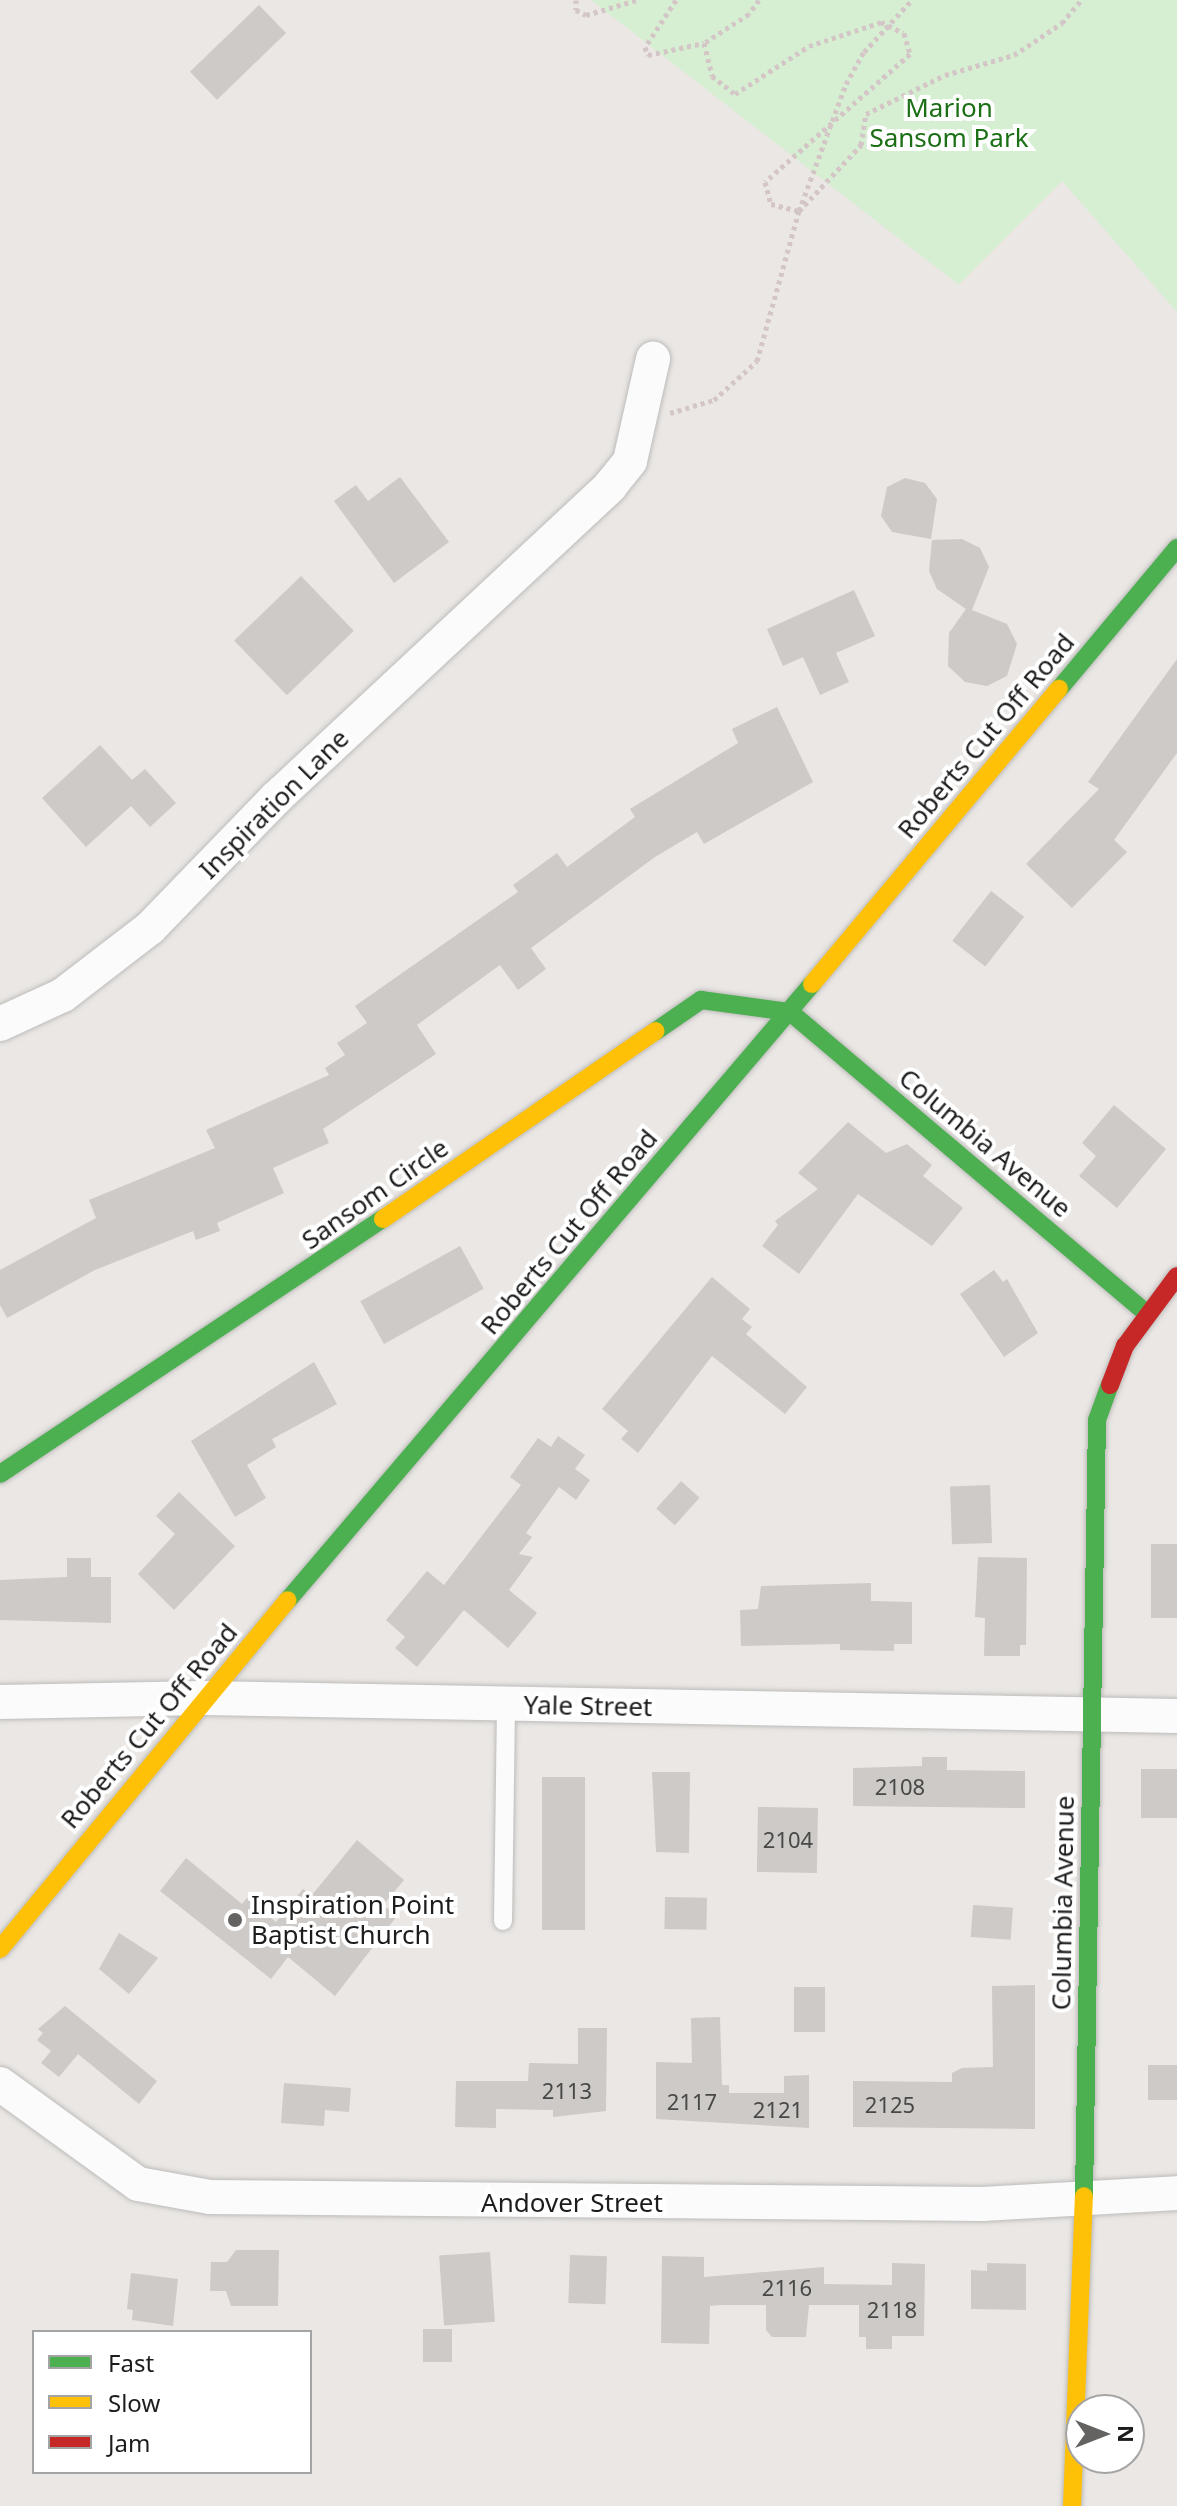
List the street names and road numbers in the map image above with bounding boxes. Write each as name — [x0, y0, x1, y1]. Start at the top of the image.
street label: Roberts Cut Off Road — [891, 627, 1081, 845]
street label: Inspiration Lane — [193, 723, 355, 885]
street label: Columbia Avenue — [893, 1062, 1077, 1224]
street label: Roberts Cut Off Road — [474, 1123, 664, 1341]
street label: Sansom Circle — [296, 1132, 454, 1256]
street label: Roberts Cut Off Road — [54, 1617, 244, 1835]
street label: Yale Street — [523, 1689, 653, 1723]
street label: Columbia Avenue — [1046, 1795, 1080, 2011]
street label: Andover Street — [481, 2187, 663, 2219]

